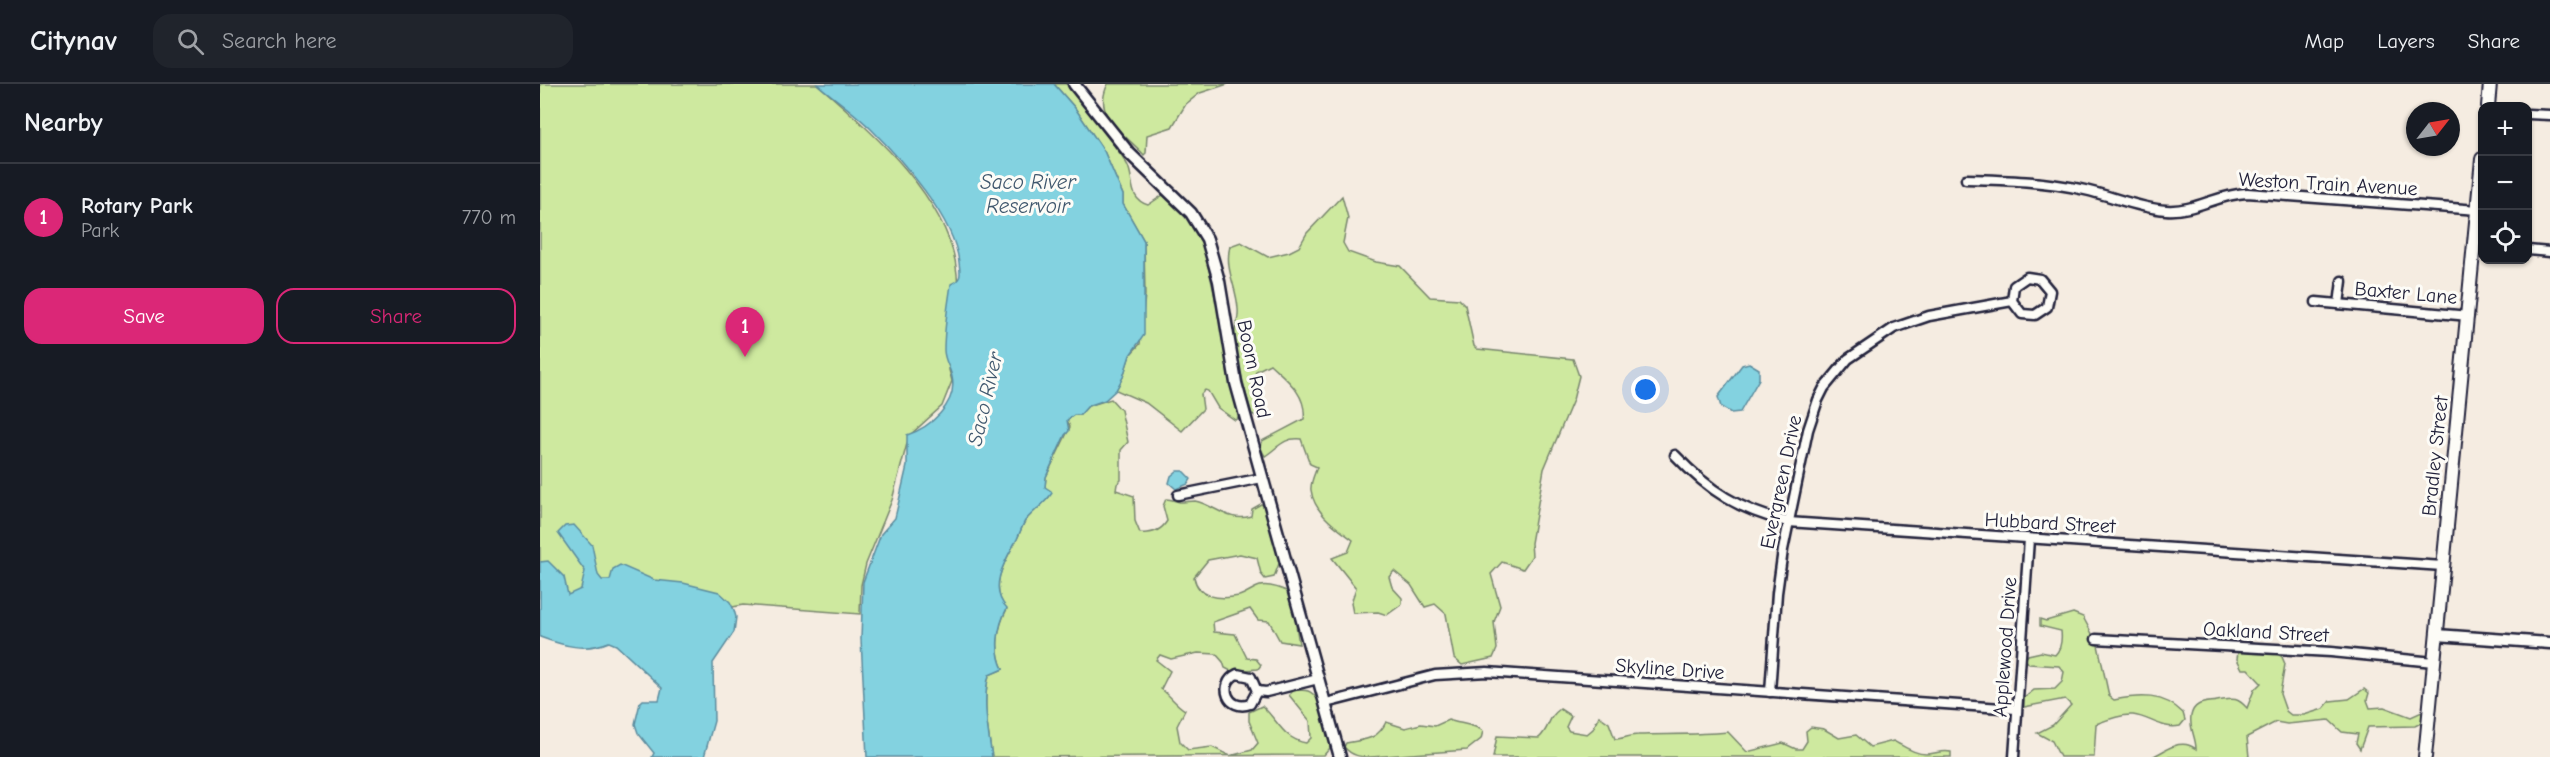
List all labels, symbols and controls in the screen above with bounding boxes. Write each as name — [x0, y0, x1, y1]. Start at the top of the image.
search box — [153, 14, 573, 68]
text: Citynav — [30, 25, 117, 57]
icon: search — [174, 25, 207, 58]
text: Search here — [222, 28, 336, 54]
text: Map — [2305, 29, 2344, 53]
text: Layers — [2377, 29, 2435, 53]
text: Share — [2468, 29, 2520, 53]
north arrow — [2406, 102, 2460, 156]
map controls — [2478, 102, 2532, 264]
button: + — [2478, 102, 2532, 156]
text: Nearby — [24, 108, 103, 138]
button: − — [2478, 156, 2532, 210]
street label: Weston Train Avenue — [2238, 168, 2418, 200]
water label: Saco River Reservoir — [980, 170, 1077, 218]
text: Rotary Park — [81, 193, 193, 219]
text: 1 — [40, 206, 47, 229]
text: 770 m — [462, 206, 516, 229]
button: locate — [2478, 210, 2532, 264]
text: Park — [81, 219, 119, 242]
street label: Baxter Lane — [2354, 277, 2458, 309]
button: Save — [24, 288, 264, 344]
button: Share — [276, 288, 516, 344]
pin: 1 — [726, 308, 764, 357]
street label: Boom Road — [1232, 318, 1276, 420]
water label: Saco River — [963, 348, 1008, 448]
your location — [1631, 375, 1660, 404]
street label: Bradley Street — [2417, 393, 2453, 517]
street label: Evergreen Drive — [1756, 413, 1806, 551]
street label: Hubbard Street — [1984, 508, 2117, 538]
street label: Applewood Drive — [1989, 576, 2021, 718]
street label: Oakland Street — [2202, 617, 2331, 647]
street label: Skyline Drive — [1615, 654, 1725, 684]

